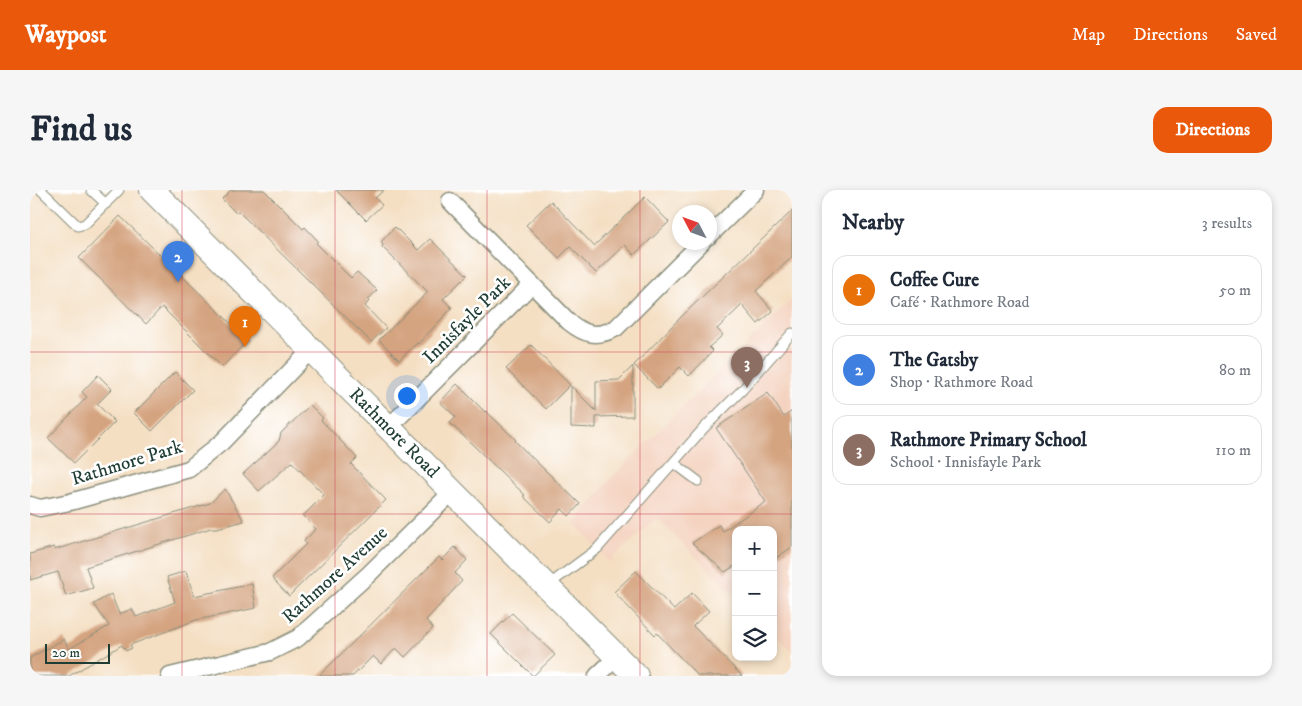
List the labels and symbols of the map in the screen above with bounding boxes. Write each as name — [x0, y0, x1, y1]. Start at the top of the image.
north arrow — [672, 205, 717, 250]
pin: 2 — [162, 241, 194, 282]
street label: Innisfayle Park — [418, 271, 516, 369]
pin: 1 — [229, 306, 261, 347]
pin: 3 — [731, 347, 763, 388]
street label: Rathmore Road — [344, 383, 444, 483]
your location — [394, 383, 420, 409]
street label: Rathmore Park — [69, 435, 186, 491]
street label: Rathmore Avenue — [278, 522, 393, 628]
scale bar — [45, 641, 110, 664]

